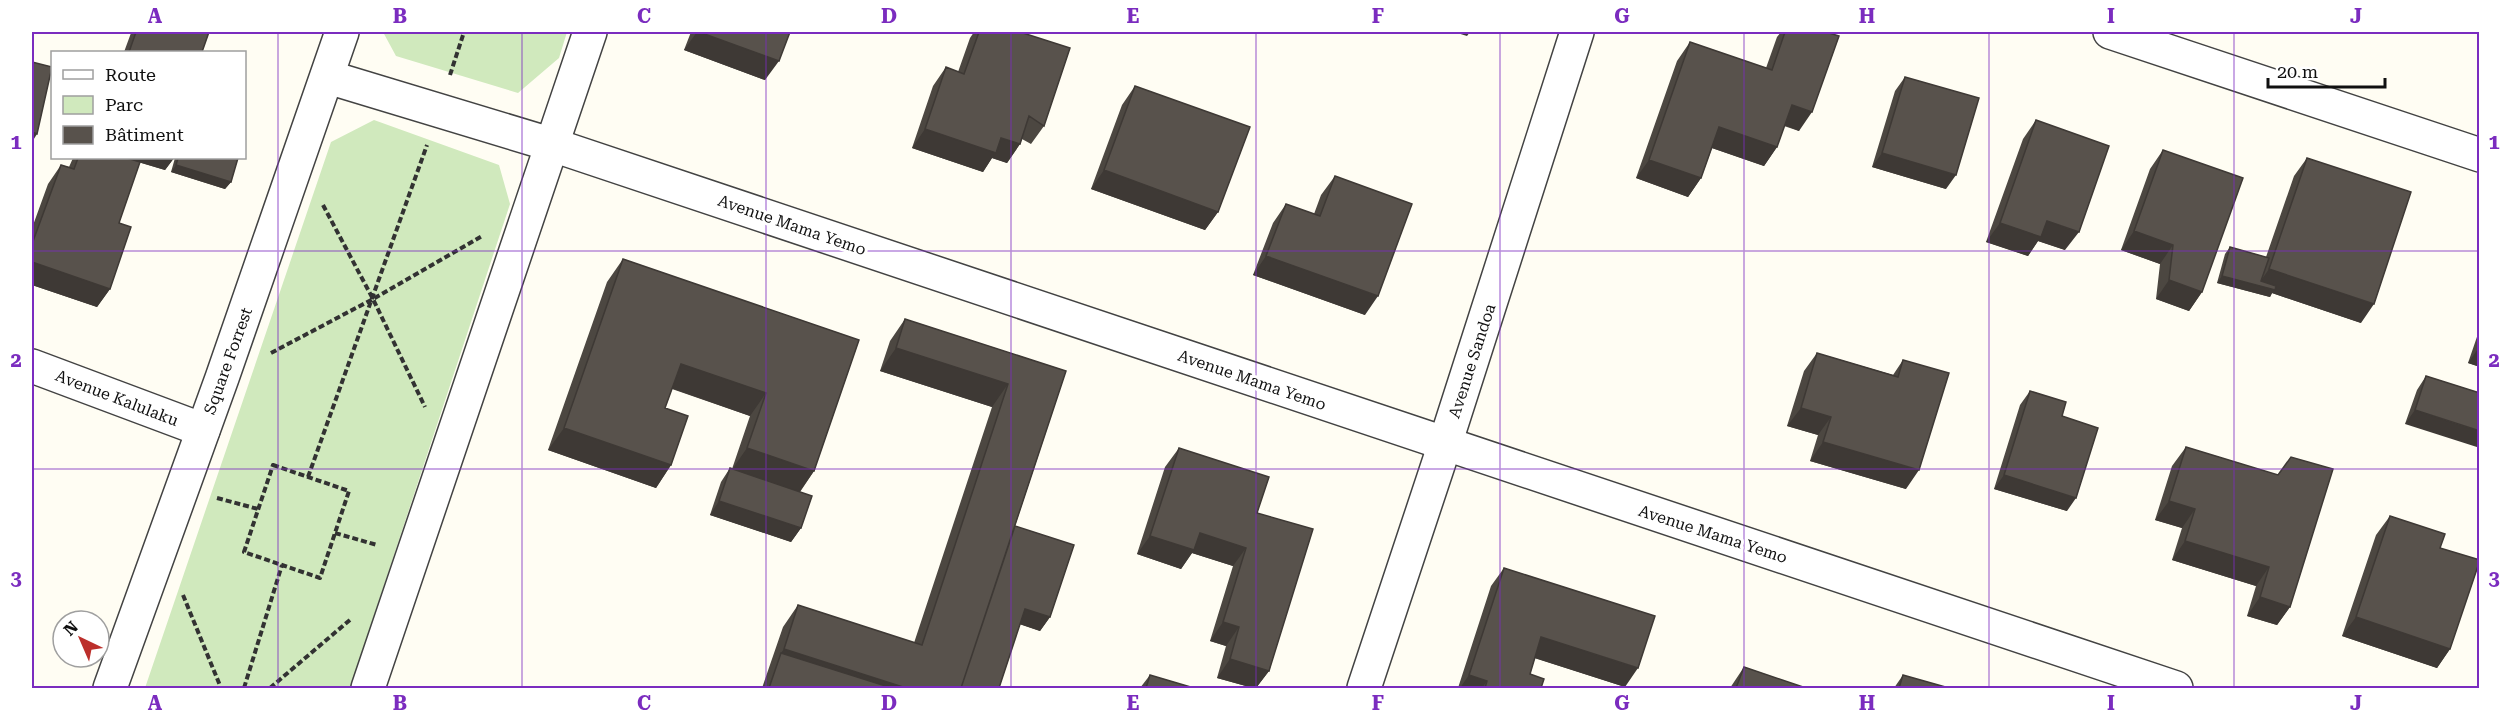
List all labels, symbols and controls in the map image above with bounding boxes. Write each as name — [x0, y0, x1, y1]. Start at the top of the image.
text: A — [148, 4, 163, 28]
text: B — [393, 4, 407, 28]
text: C — [637, 4, 651, 28]
text: D — [881, 4, 897, 28]
text: E — [1127, 4, 1140, 28]
text: F — [1372, 4, 1384, 28]
text: G — [1614, 4, 1630, 28]
text: H — [1859, 4, 1875, 28]
text: I — [2107, 4, 2115, 28]
text: J — [2350, 4, 2362, 28]
legend — [51, 51, 246, 159]
scale bar — [2268, 51, 2385, 89]
text: 20 m — [2277, 61, 2318, 82]
text: Route — [105, 64, 156, 85]
text: Parc — [105, 94, 143, 115]
text: Bâtiment — [105, 124, 184, 145]
text: 1 — [10, 130, 22, 154]
text: 1 — [2488, 130, 2500, 154]
street label: Avenue Mama Yemo — [715, 191, 869, 259]
street label: Avenue Sandoa — [1445, 301, 1500, 421]
street label: Square Forrest — [200, 305, 256, 417]
street label: Avenue Mama Yemo — [1175, 346, 1329, 414]
text: 2 — [10, 348, 22, 372]
text: 2 — [2488, 348, 2500, 372]
street label: Avenue Kalulaku — [53, 366, 181, 430]
street label: Avenue Mama Yemo — [1636, 501, 1790, 567]
text: 3 — [10, 566, 22, 590]
text: 3 — [2488, 566, 2500, 590]
north arrow — [51, 609, 111, 669]
text: N — [60, 617, 82, 640]
text: A — [148, 691, 163, 715]
text: B — [393, 691, 407, 715]
text: C — [637, 691, 651, 715]
text: D — [881, 691, 897, 715]
text: E — [1127, 691, 1140, 715]
text: F — [1372, 691, 1384, 715]
text: G — [1614, 691, 1630, 715]
text: H — [1859, 691, 1875, 715]
text: I — [2107, 691, 2115, 715]
text: J — [2350, 691, 2362, 715]

